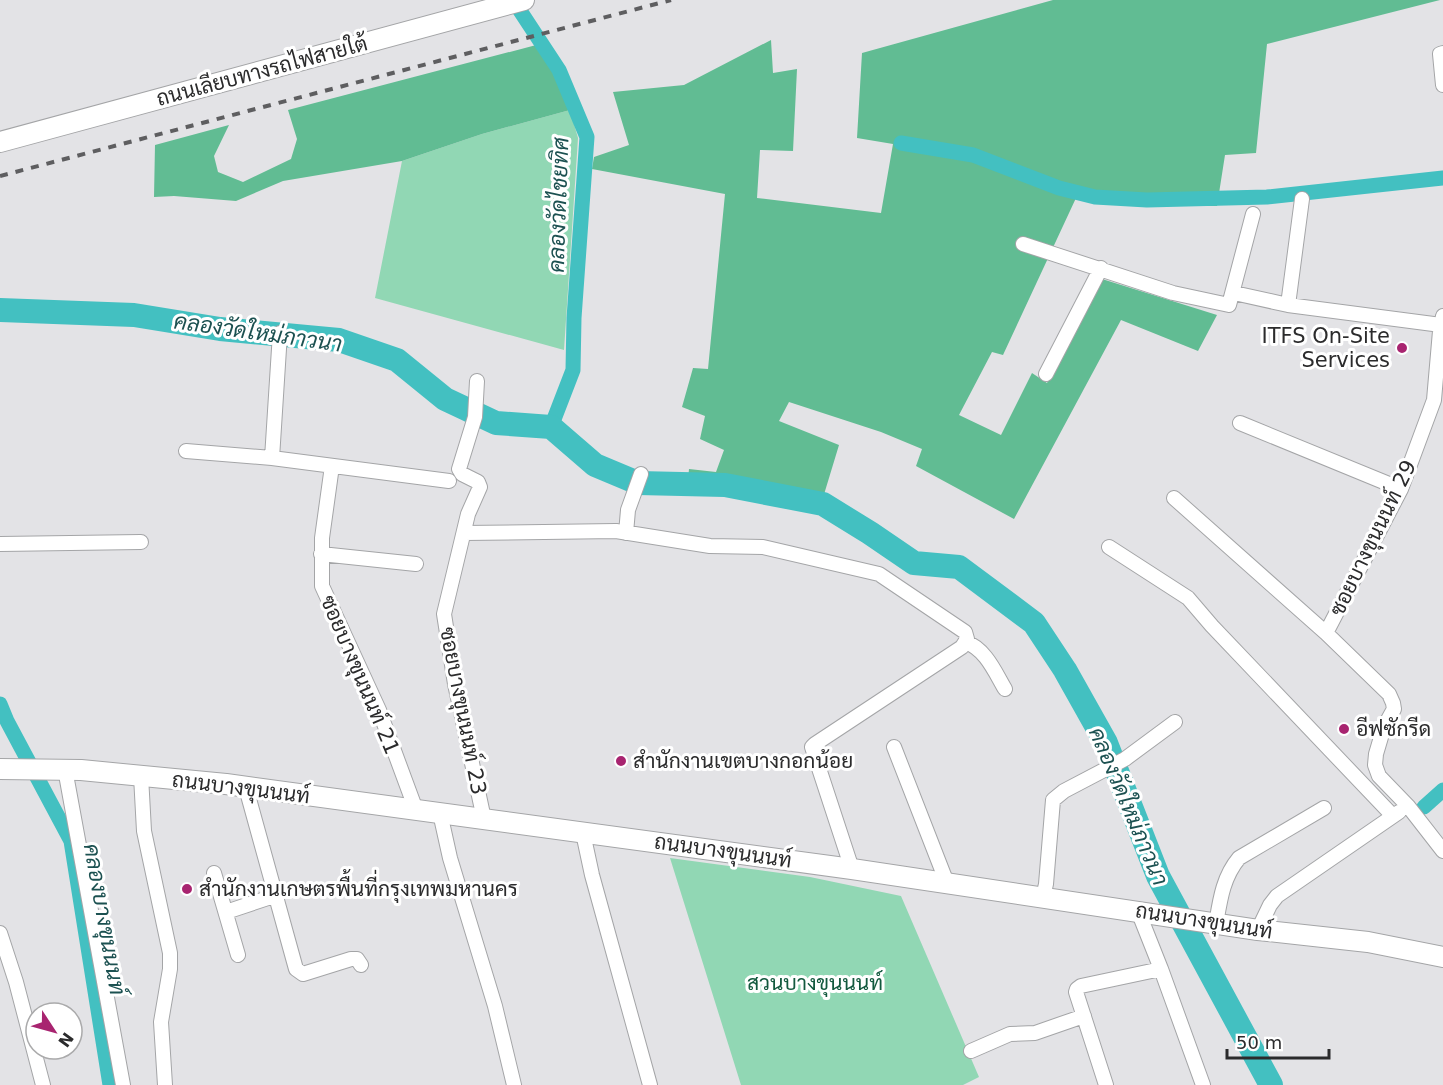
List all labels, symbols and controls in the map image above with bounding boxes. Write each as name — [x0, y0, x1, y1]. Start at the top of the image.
street label: ถนนเลียบทางรถไฟสายใต้ — [154, 30, 371, 111]
water label: คลองวัดไชยทิศ — [542, 136, 573, 273]
water label: คลองวัดใหม่ภาวนา — [172, 306, 344, 357]
place label: ITFS On-Site Services — [1262, 324, 1390, 372]
marker: ITFS On-Site Services — [1395, 341, 1409, 355]
street label: ซอยบางขุนนนท์ 29 — [1323, 455, 1423, 621]
street label: ซอยบางขุนนนท์ 21 — [314, 591, 406, 759]
street label: ซอยบางขุนนนท์ 23 — [433, 625, 493, 797]
place label: อีฟซักรีด — [1356, 716, 1431, 741]
marker: อีฟซักรีด — [1337, 722, 1351, 736]
water label: คลองวัดใหม่ภาวนา — [1084, 723, 1175, 889]
place label: สำนักงานเขตบางกอกน้อย — [633, 749, 853, 773]
marker: สำนักงานเขตบางกอกน้อย — [614, 754, 628, 768]
street label: ถนนบางขุนนนท์ — [170, 766, 312, 810]
street label: ถนนบางขุนนนท์ — [652, 827, 794, 875]
water label: คลองบางขุนนนท์ — [76, 841, 133, 1000]
place label: สำนักงานเกษตรพื้นที่กรุงเทพมหานคร — [199, 869, 518, 903]
marker: สำนักงานเกษตรพื้นที่กรุงเทพมหานคร — [180, 882, 194, 896]
street label: ถนนบางขุนนนท์ — [1133, 896, 1275, 946]
park label: สวนบางขุนนนท์ — [747, 969, 883, 997]
north arrow — [24, 1001, 84, 1061]
scale bar — [1227, 1022, 1329, 1060]
text: N — [54, 1029, 77, 1051]
text: 50 m — [1236, 1032, 1282, 1053]

